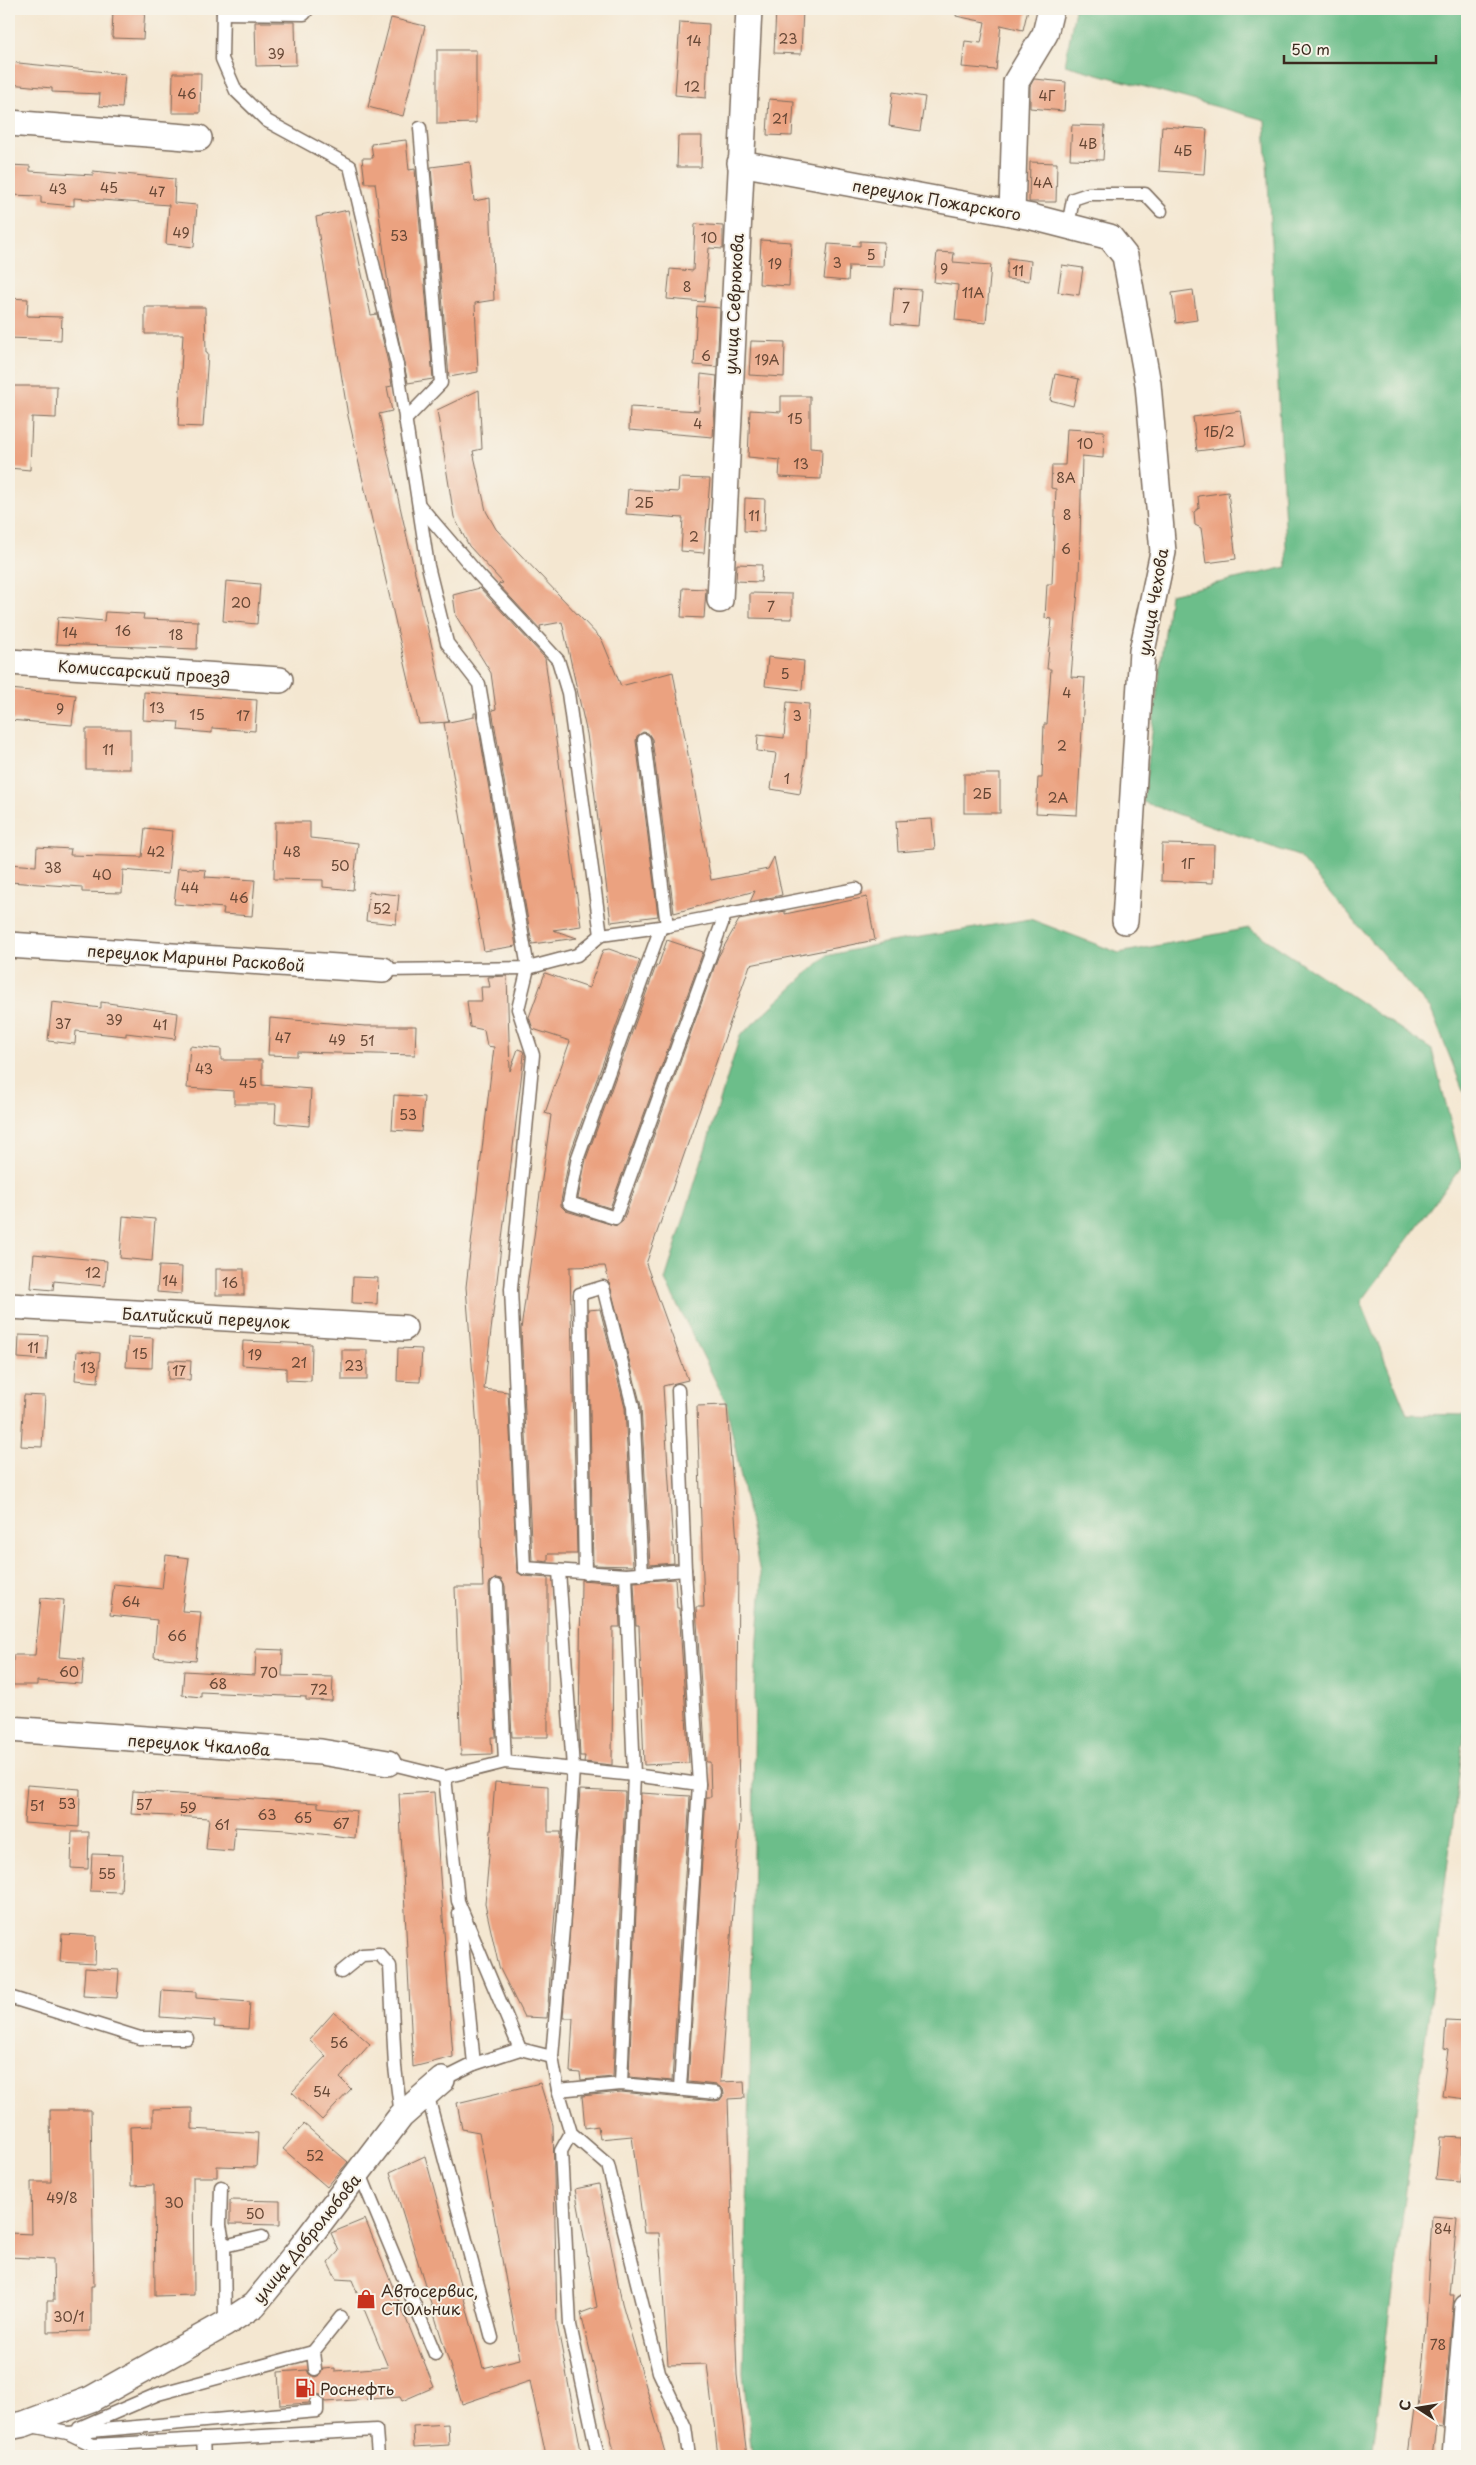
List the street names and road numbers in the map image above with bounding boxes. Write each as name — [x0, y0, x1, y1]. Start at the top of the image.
street label: переулок Пожарского — [851, 172, 1023, 226]
street label: улица Севрюкова — [717, 233, 749, 375]
street label: улица Чехова — [1131, 546, 1173, 658]
street label: Комиссарский проезд — [57, 653, 231, 689]
street label: переулок Марины Расковой — [86, 937, 306, 977]
street label: Балтийский переулок — [122, 1301, 291, 1333]
street label: переулок Чкалова — [127, 1727, 271, 1761]
street label: улица Добролюбова — [246, 2168, 366, 2308]

